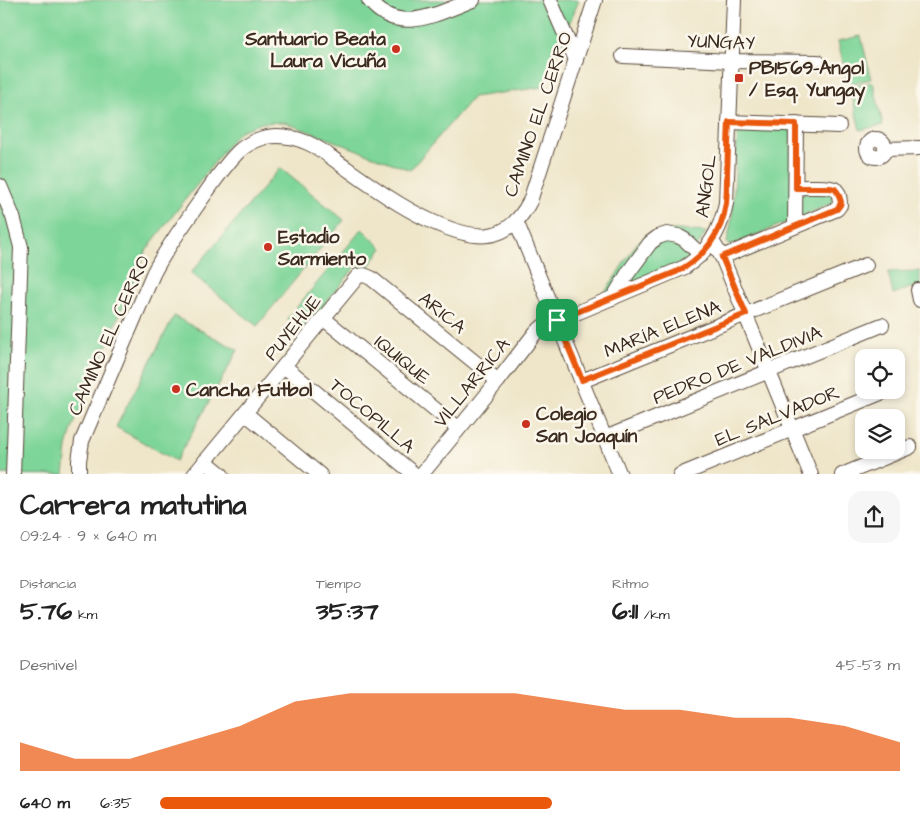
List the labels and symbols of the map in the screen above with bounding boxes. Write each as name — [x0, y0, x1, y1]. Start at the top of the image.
place label: Santuario Beata Laura Vicuña — [244, 26, 386, 75]
street label: CAMINO EL CERRO — [497, 28, 579, 201]
street label: YUNGAY — [686, 28, 756, 57]
marker: Santuario Beata Laura Vicuña — [390, 43, 402, 55]
place label: PB1569-Angol / Esq. Yungay — [749, 55, 866, 105]
marker: PB1569-Angol / Esq. Yungay — [733, 72, 745, 84]
street label: ANGOL — [689, 153, 724, 219]
place label: Estadio Sarmiento — [277, 224, 366, 273]
marker: Estadio Sarmiento — [262, 241, 274, 253]
street label: CAMINO EL CERRO — [62, 251, 157, 420]
street label: ARICA — [412, 286, 472, 341]
street label: PUYEHUE — [258, 289, 328, 367]
street label: MARÍA ELENA — [600, 294, 725, 365]
pin — [536, 299, 578, 341]
street label: PEDRO DE VALDIVIA — [649, 319, 826, 412]
street label: IQUIQUE — [368, 329, 436, 391]
street label: VILLARRICA — [427, 332, 517, 434]
street label: TOCOPILLA — [323, 372, 421, 460]
place label: Cancha Futbol — [186, 377, 312, 404]
street label: EL SALVADOR — [711, 379, 844, 454]
marker: Cancha Futbol — [170, 383, 182, 395]
place label: Colegio San Joaquín — [535, 401, 638, 450]
marker: Colegio San Joaquín — [520, 418, 532, 430]

